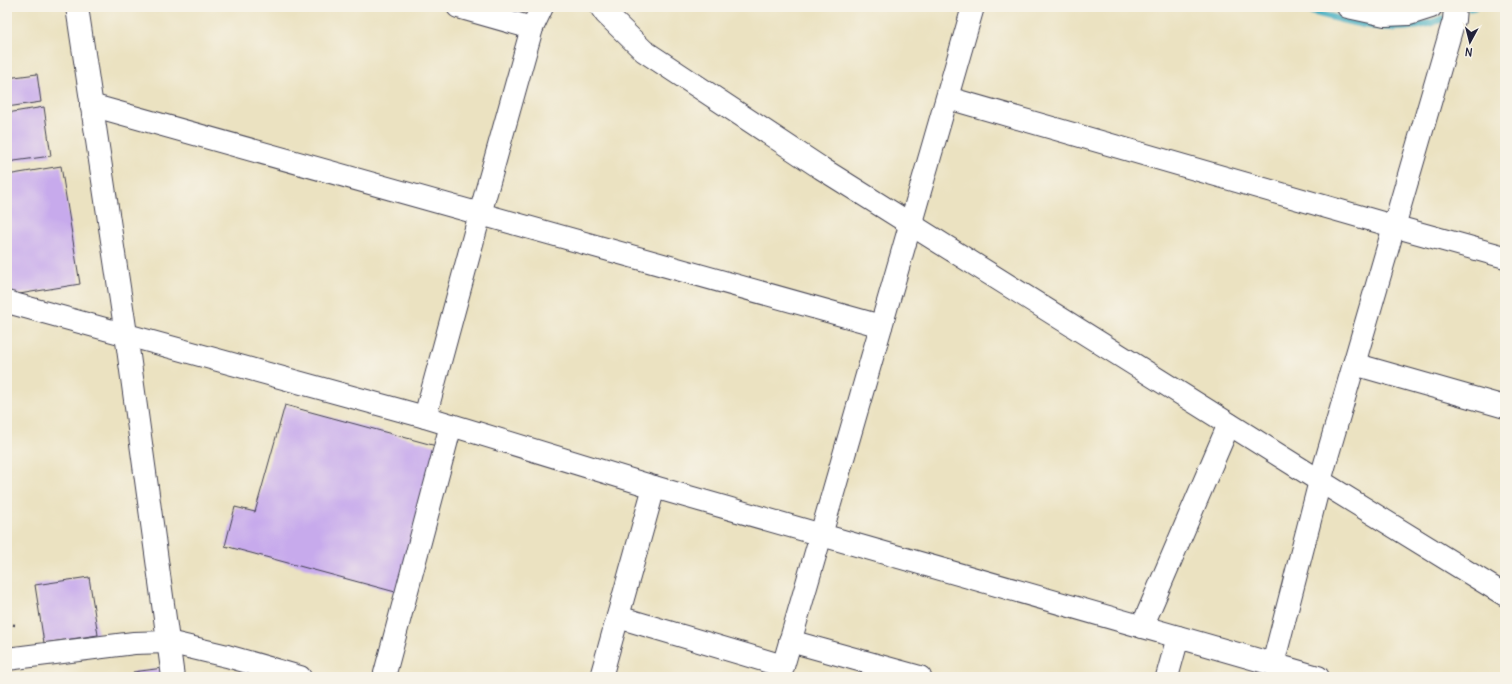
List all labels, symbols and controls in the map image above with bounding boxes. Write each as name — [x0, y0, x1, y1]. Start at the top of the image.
north arrow — [1450, 22, 1490, 62]
text: N — [1464, 45, 1473, 59]

